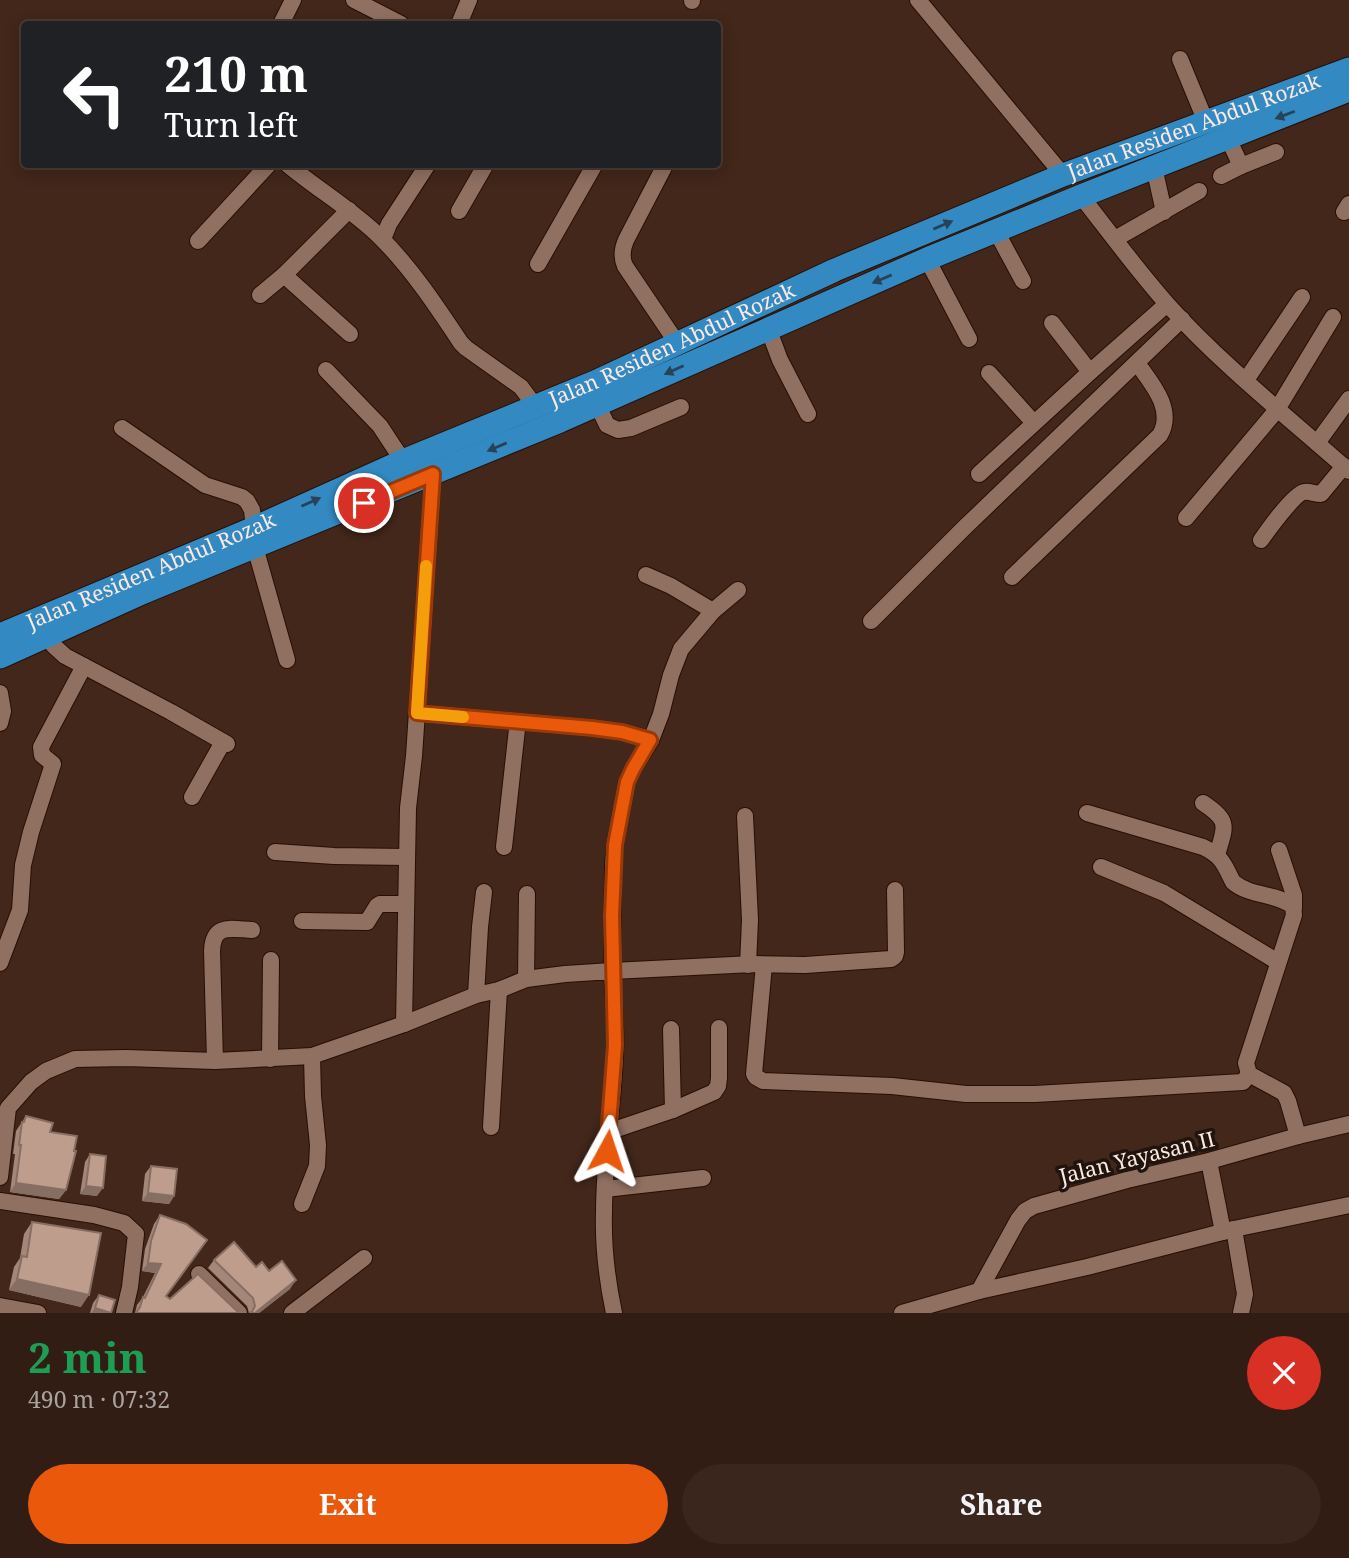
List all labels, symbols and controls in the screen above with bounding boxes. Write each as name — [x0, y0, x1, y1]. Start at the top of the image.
text: 210 m — [164, 40, 308, 106]
icon: left — [49, 49, 140, 140]
street label: Jalan Residen Abdul Rozak — [1062, 66, 1325, 186]
text: Turn left — [164, 103, 298, 146]
one-way arrow — [1275, 110, 1296, 121]
one-way arrow — [933, 219, 953, 231]
one-way arrow — [872, 274, 893, 285]
street label: Jalan Residen Abdul Rozak — [543, 275, 800, 413]
one-way arrow — [664, 364, 684, 376]
one-way arrow — [487, 442, 508, 453]
pin — [334, 473, 394, 533]
icon: arrive — [345, 484, 383, 522]
one-way arrow — [301, 497, 321, 508]
street label: Jalan Residen Abdul Rozak — [21, 505, 280, 636]
position arrow — [570, 1114, 644, 1188]
street label: Jalan Yayasan II — [1055, 1124, 1217, 1190]
text: 2 min — [28, 1328, 147, 1385]
button: close — [1247, 1336, 1321, 1410]
text: 490 m · 07:32 — [28, 1383, 170, 1415]
button: Exit — [28, 1464, 668, 1544]
button: Share — [682, 1464, 1321, 1544]

